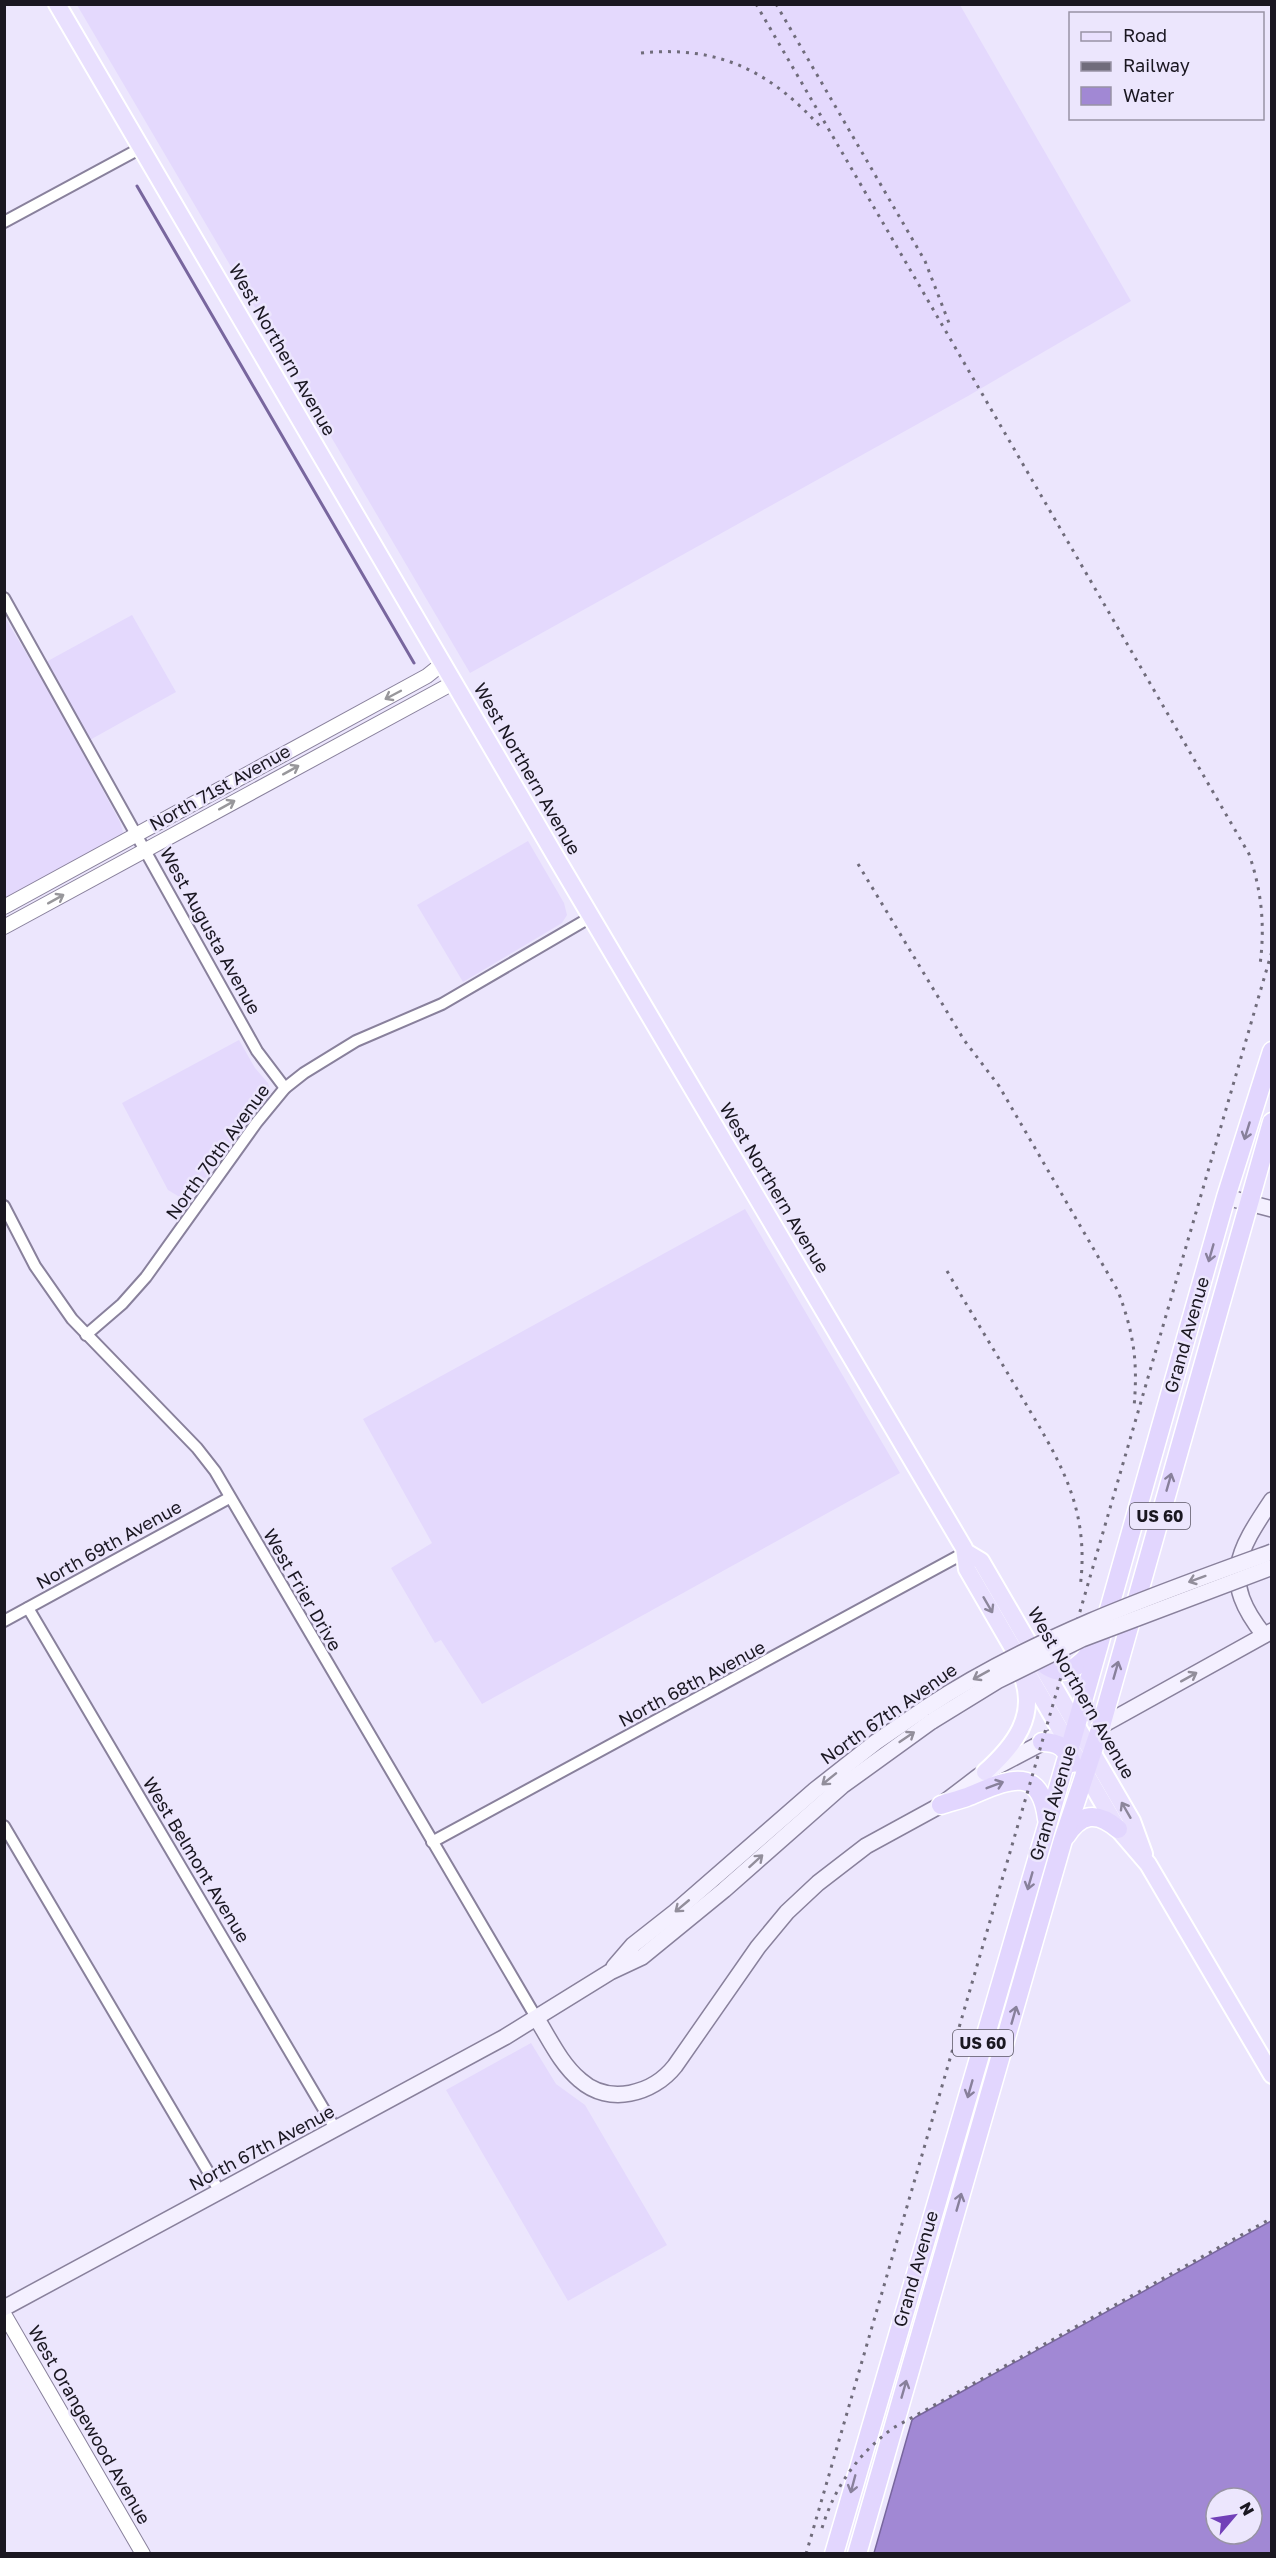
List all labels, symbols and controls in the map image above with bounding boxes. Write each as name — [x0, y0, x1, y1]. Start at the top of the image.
legend — [1069, 12, 1264, 120]
text: Road — [1123, 24, 1167, 46]
text: Railway — [1123, 54, 1190, 76]
text: Water — [1123, 84, 1174, 106]
street label: West Northern Avenue — [225, 260, 341, 439]
street label: West Northern Avenue — [470, 679, 586, 858]
one-way arrow — [385, 689, 402, 701]
street label: North 71st Avenue — [145, 739, 294, 835]
one-way arrow — [282, 764, 299, 776]
one-way arrow — [218, 799, 235, 811]
street label: West Augusta Avenue — [156, 843, 266, 1018]
one-way arrow — [47, 893, 64, 905]
street label: North 70th Avenue — [161, 1080, 274, 1223]
street label: West Northern Avenue — [715, 1098, 834, 1277]
one-way arrow — [1241, 1121, 1252, 1140]
one-way arrow — [1204, 1244, 1216, 1263]
street label: Grand Avenue — [1159, 1274, 1213, 1395]
one-way arrow — [1164, 1473, 1176, 1492]
street label: North 69th Avenue — [32, 1495, 185, 1593]
road number: US 60 — [1130, 1503, 1190, 1529]
street label: West Frier Drive — [259, 1525, 347, 1654]
one-way arrow — [1188, 1575, 1207, 1586]
one-way arrow — [982, 1596, 994, 1613]
street label: West Northern Avenue — [1024, 1603, 1140, 1782]
street label: North 68th Avenue — [614, 1635, 769, 1731]
street label: North 67th Avenue — [816, 1658, 961, 1768]
one-way arrow — [1111, 1660, 1123, 1679]
one-way arrow — [972, 1670, 990, 1681]
one-way arrow — [1179, 1671, 1197, 1682]
one-way arrow — [898, 1731, 915, 1743]
street label: Grand Avenue — [1024, 1742, 1080, 1863]
one-way arrow — [822, 1772, 837, 1786]
street label: West Belmont Avenue — [139, 1773, 255, 1946]
one-way arrow — [985, 1778, 1004, 1789]
one-way arrow — [1120, 1801, 1131, 1819]
one-way arrow — [749, 1854, 764, 1868]
one-way arrow — [1024, 1871, 1035, 1890]
one-way arrow — [674, 1900, 690, 1913]
one-way arrow — [1009, 2006, 1020, 2025]
road number: US 60 — [953, 2030, 1013, 2056]
one-way arrow — [964, 2079, 975, 2098]
street label: North 67th Avenue — [185, 2100, 338, 2195]
one-way arrow — [954, 2193, 965, 2212]
street label: Grand Avenue — [888, 2208, 942, 2329]
street label: West Orangewood Avenue — [24, 2321, 156, 2528]
one-way arrow — [899, 2380, 910, 2399]
one-way arrow — [847, 2474, 859, 2493]
north arrow — [1204, 2486, 1264, 2546]
text: N — [1235, 2499, 1259, 2519]

